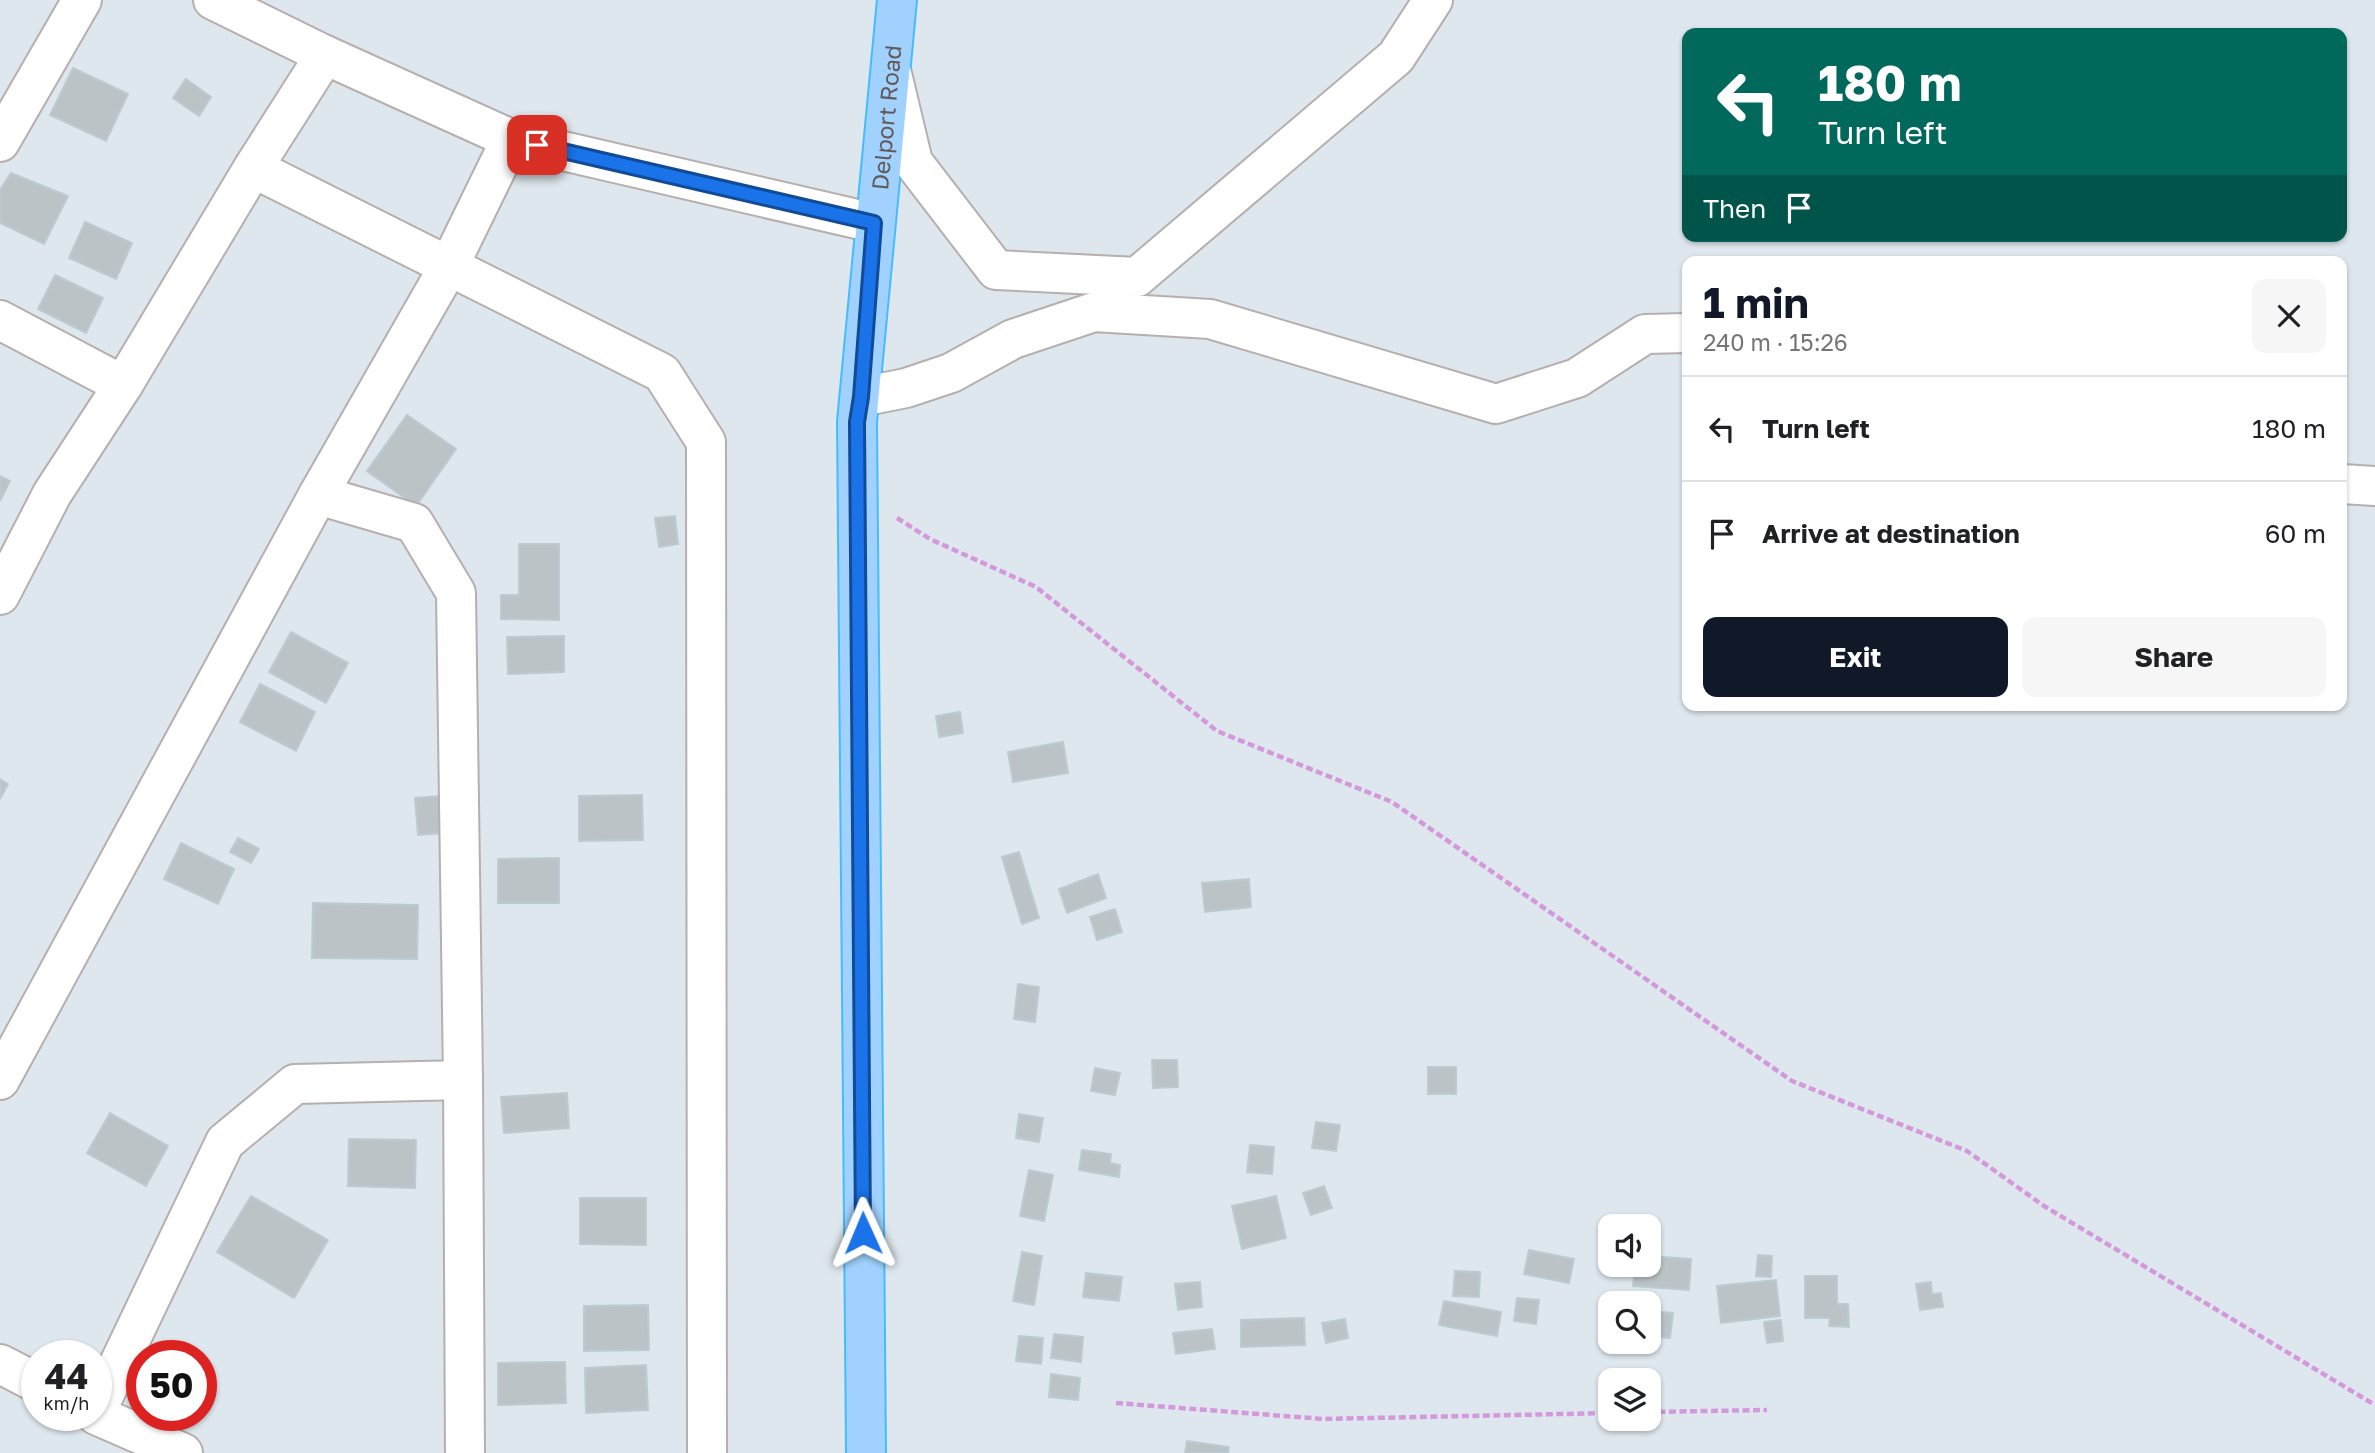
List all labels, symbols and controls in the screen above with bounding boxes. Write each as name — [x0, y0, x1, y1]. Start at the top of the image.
street label: Delport Road — [865, 44, 907, 191]
text: 180 m — [1818, 53, 1962, 112]
icon: left — [1703, 56, 1794, 147]
text: Turn left — [1818, 113, 1947, 151]
pin — [507, 115, 567, 175]
icon: arrive — [518, 126, 556, 164]
icon: arrive — [1780, 189, 1818, 227]
text: Then — [1703, 193, 1766, 224]
text: 1 min — [1703, 277, 1809, 327]
button: close — [2252, 279, 2326, 353]
text: 240 m · 15:26 — [1703, 328, 1848, 356]
icon: left — [1703, 410, 1741, 448]
text: Turn left — [1762, 413, 1870, 444]
text: 180 m — [2252, 413, 2326, 444]
icon: arrive — [1703, 515, 1741, 553]
text: Arrive at destination — [1762, 518, 2020, 549]
text: 60 m — [2265, 518, 2326, 549]
button: Exit — [1703, 617, 2008, 697]
button: Share — [2022, 617, 2326, 697]
position arrow — [826, 1196, 900, 1270]
map controls — [1598, 1214, 1661, 1431]
button: sound — [1598, 1214, 1661, 1277]
button: search — [1598, 1291, 1661, 1354]
speed limit sign: 50 — [126, 1340, 217, 1431]
text: 44 — [45, 1355, 88, 1397]
button: layers — [1598, 1368, 1661, 1431]
text: km/h — [44, 1392, 89, 1414]

